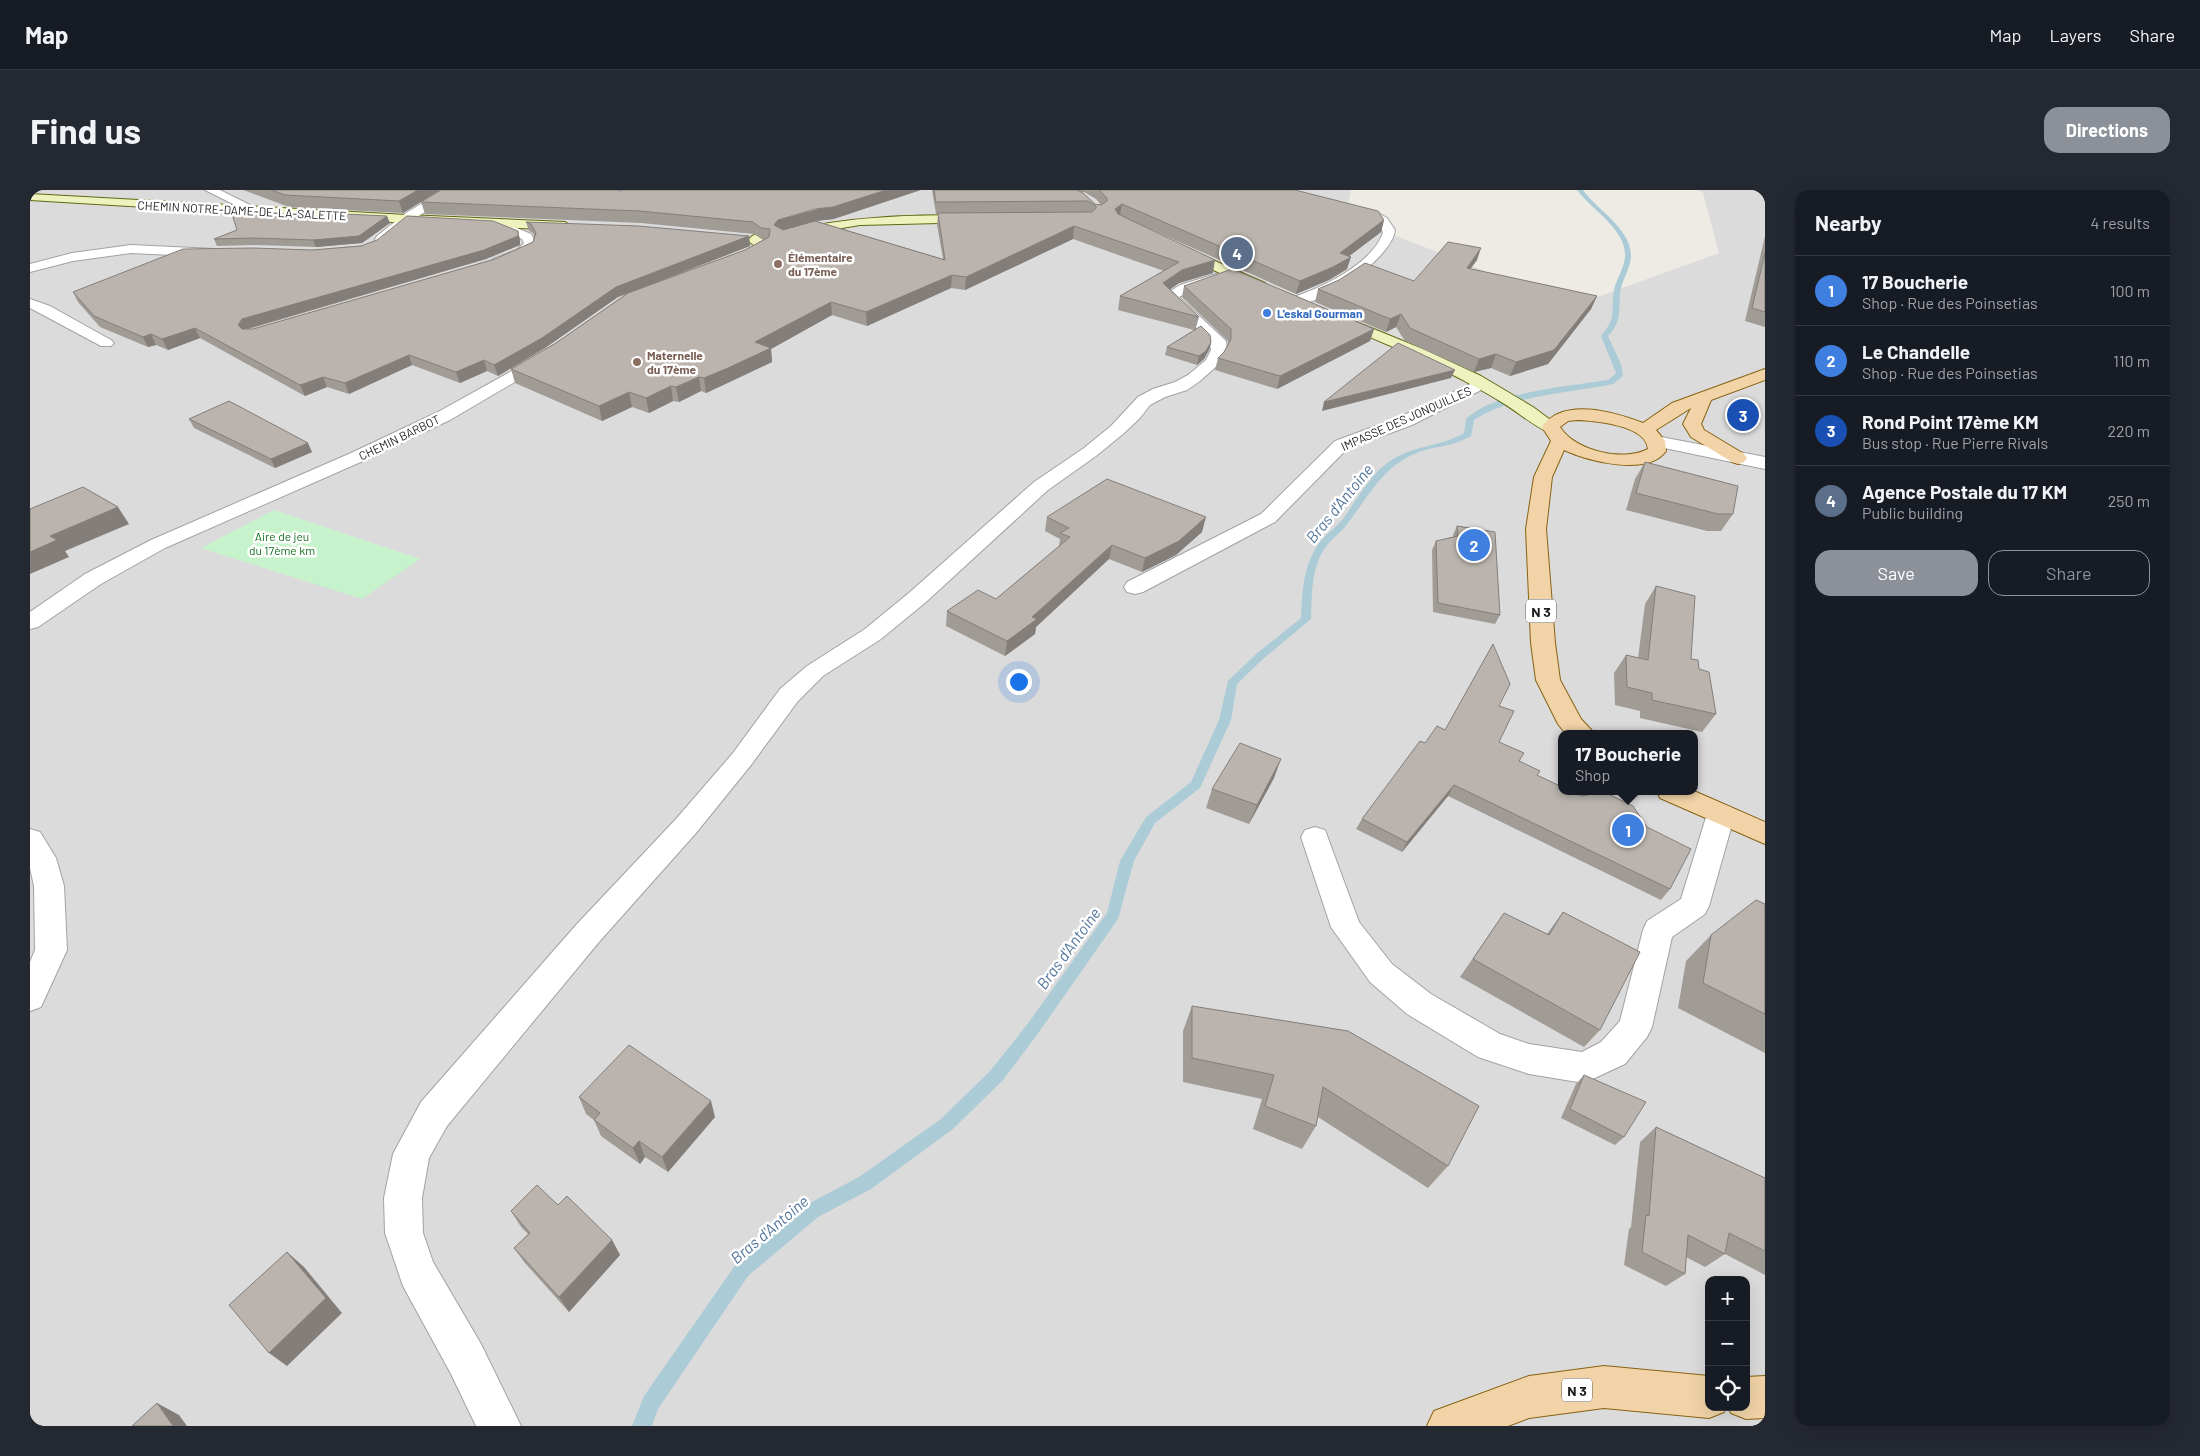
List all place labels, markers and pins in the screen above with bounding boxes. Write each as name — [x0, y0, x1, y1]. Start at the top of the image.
pin: 4 — [1221, 234, 1253, 272]
place label: Élémentaire du 17ème — [788, 250, 853, 278]
marker: Élémentaire du 17ème — [772, 258, 784, 270]
place label: L'eskal Gourman — [1277, 306, 1362, 320]
marker: L'eskal Gourman — [1261, 307, 1273, 319]
place label: Maternelle du 17ème — [647, 348, 703, 376]
marker: Maternelle du 17ème — [631, 356, 643, 368]
pin: 3 — [1727, 396, 1759, 434]
pin: 2 — [1458, 526, 1490, 564]
pin: 1 — [1612, 811, 1644, 849]

